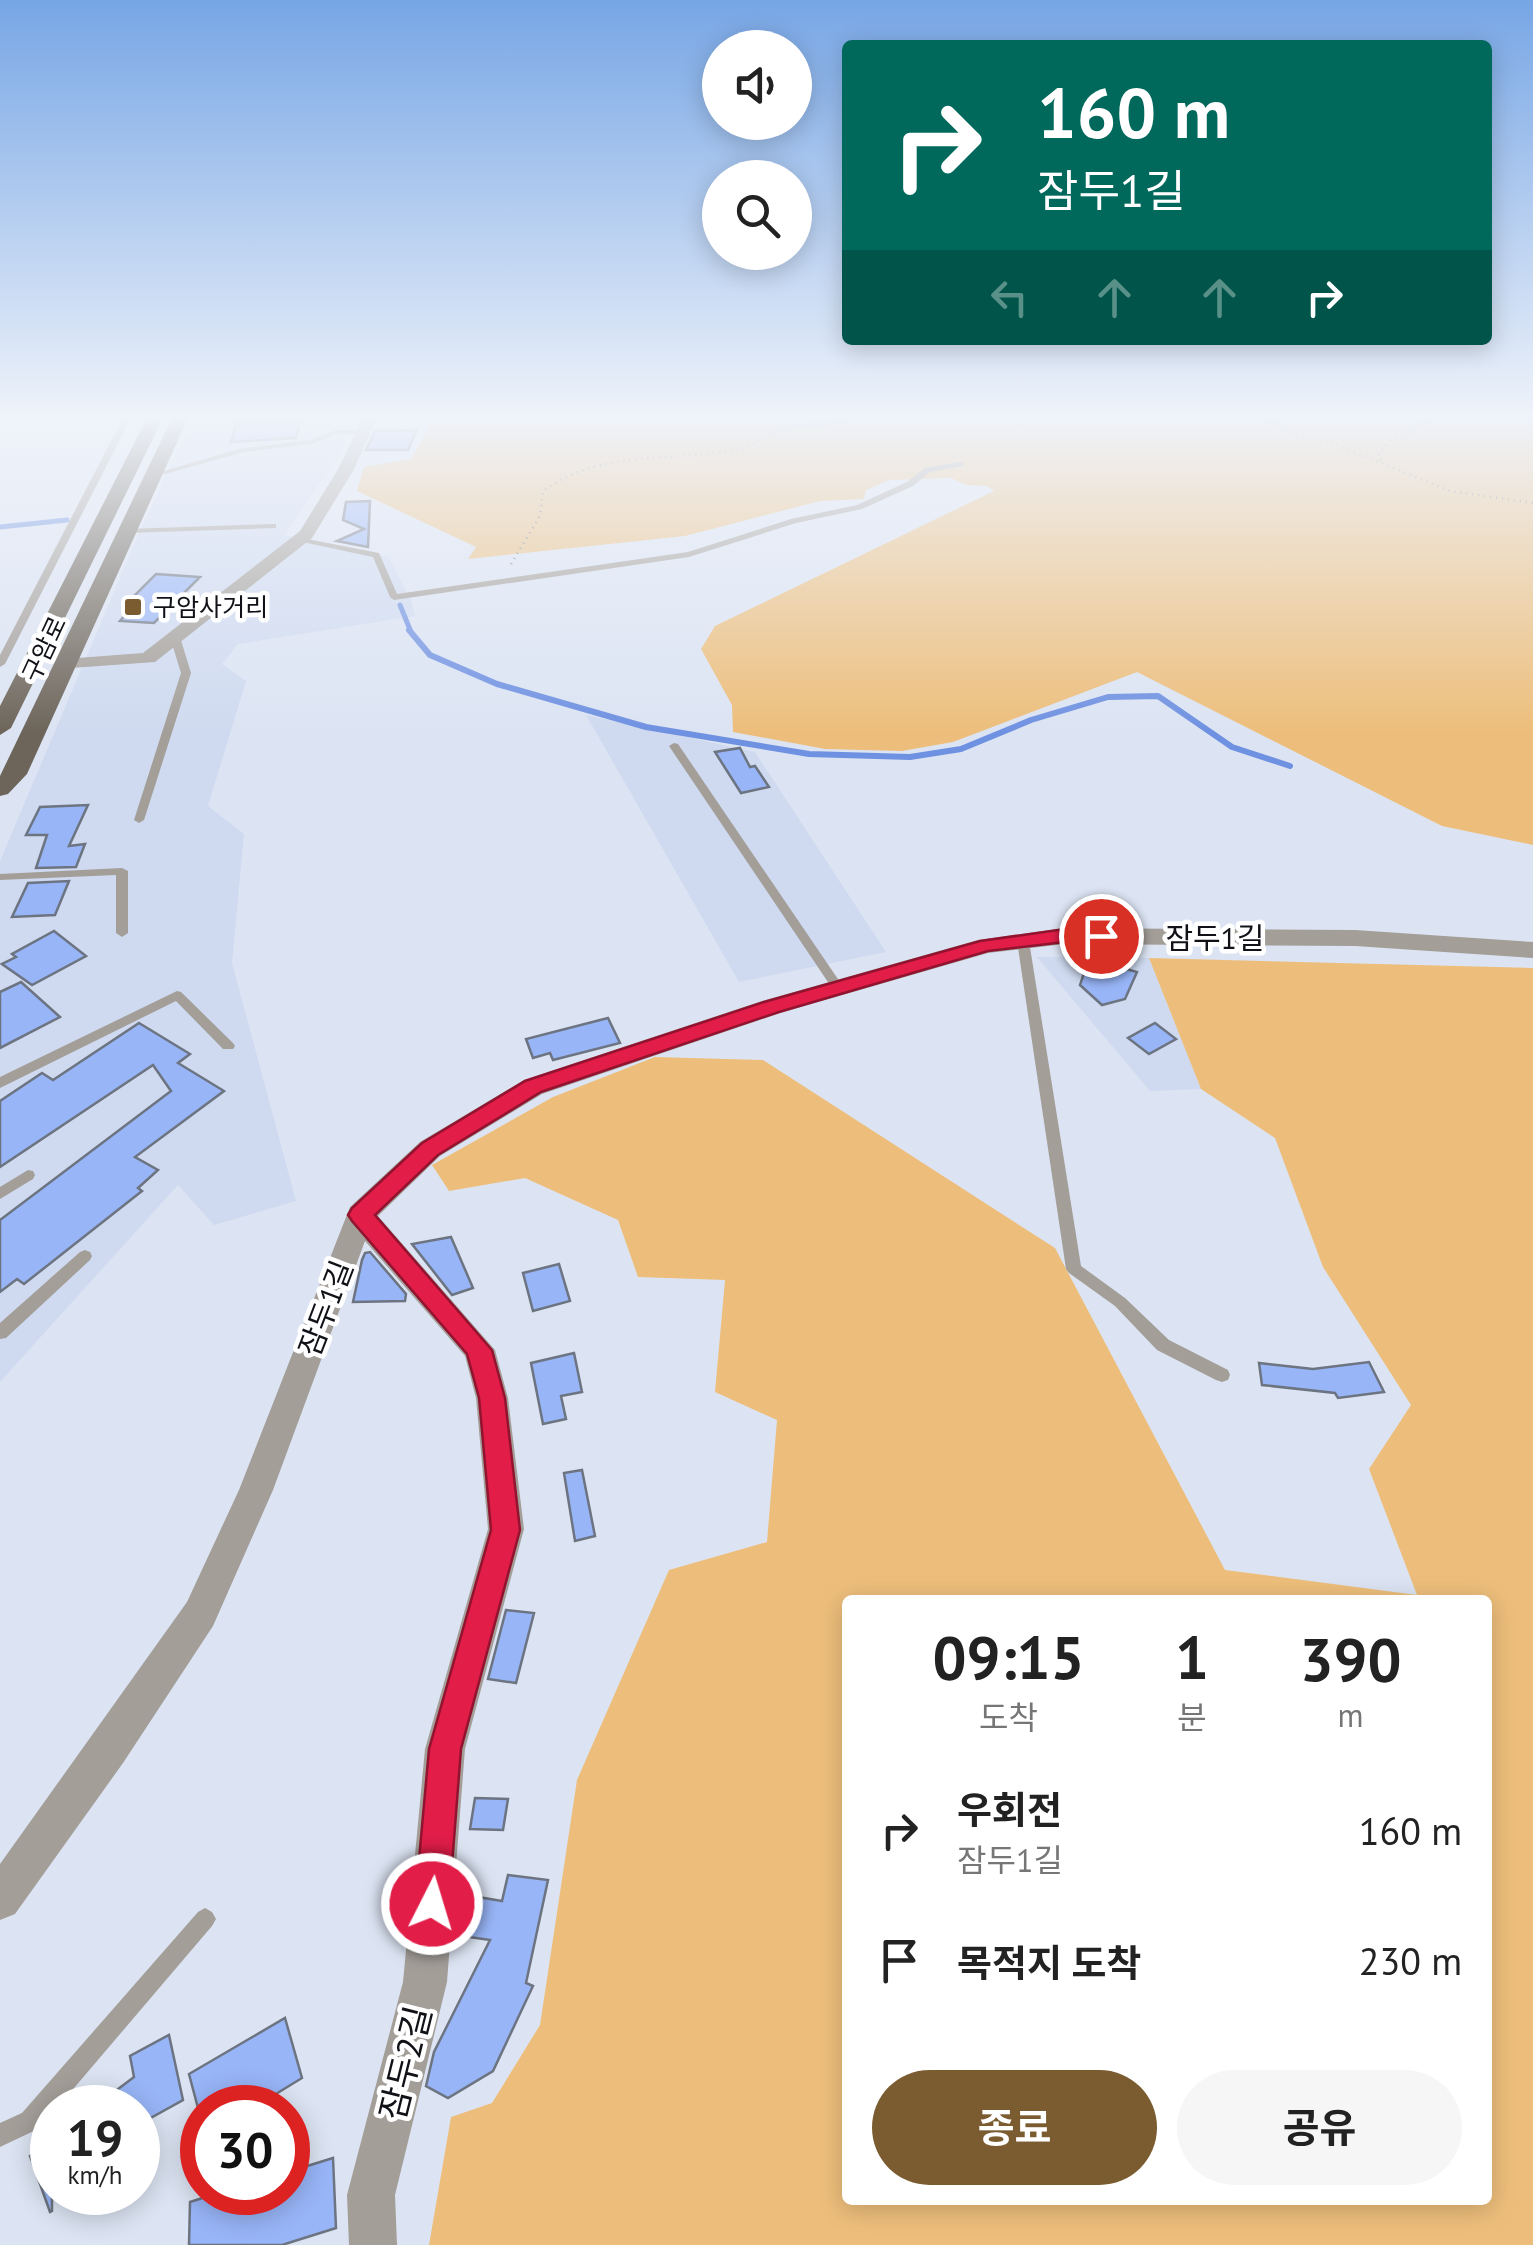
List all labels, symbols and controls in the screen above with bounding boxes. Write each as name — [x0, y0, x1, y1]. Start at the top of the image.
map controls — [702, 30, 812, 270]
button: sound — [702, 30, 812, 140]
text: 160 m — [1037, 67, 1230, 157]
icon: right — [872, 80, 1002, 210]
button: search — [702, 160, 812, 270]
text: 잠두1길 — [1037, 161, 1186, 219]
icon: left — [982, 270, 1037, 325]
icon: ahead — [1087, 270, 1142, 325]
icon: ahead — [1192, 270, 1247, 325]
icon: right — [1297, 270, 1352, 325]
place label: 구암사거리 — [153, 591, 268, 623]
marker: 구암사거리 — [122, 596, 144, 618]
street label: 구암로 — [15, 611, 73, 687]
pin — [1059, 894, 1144, 979]
icon: arrive — [1074, 909, 1129, 964]
street label: 잠두1길 — [1165, 918, 1265, 957]
street label: 잠두1길 — [289, 1255, 361, 1361]
text: 09:15 — [932, 1618, 1085, 1696]
text: 1 — [1175, 1618, 1209, 1696]
text: 390 — [1299, 1620, 1402, 1698]
text: m — [1338, 1694, 1364, 1736]
text: 도착 — [979, 1696, 1038, 1738]
text: 분 — [1177, 1696, 1207, 1738]
text: 우회전 — [957, 1785, 1062, 1834]
icon: right — [872, 1803, 927, 1858]
text: 160 m — [1359, 1806, 1462, 1855]
text: 잠두1길 — [957, 1839, 1063, 1881]
position arrow — [380, 1852, 484, 1956]
icon: arrive — [872, 1933, 927, 1988]
text: 230 m — [1359, 1936, 1462, 1985]
text: 목적지 도착 — [957, 1938, 1141, 1987]
street label: 잠두2길 — [369, 2001, 441, 2125]
button: 종료 — [872, 2070, 1157, 2185]
button: 공유 — [1177, 2070, 1462, 2185]
speed limit sign: 30 — [180, 2085, 310, 2215]
text: 19 — [67, 2105, 123, 2170]
text: km/h — [68, 2159, 122, 2191]

